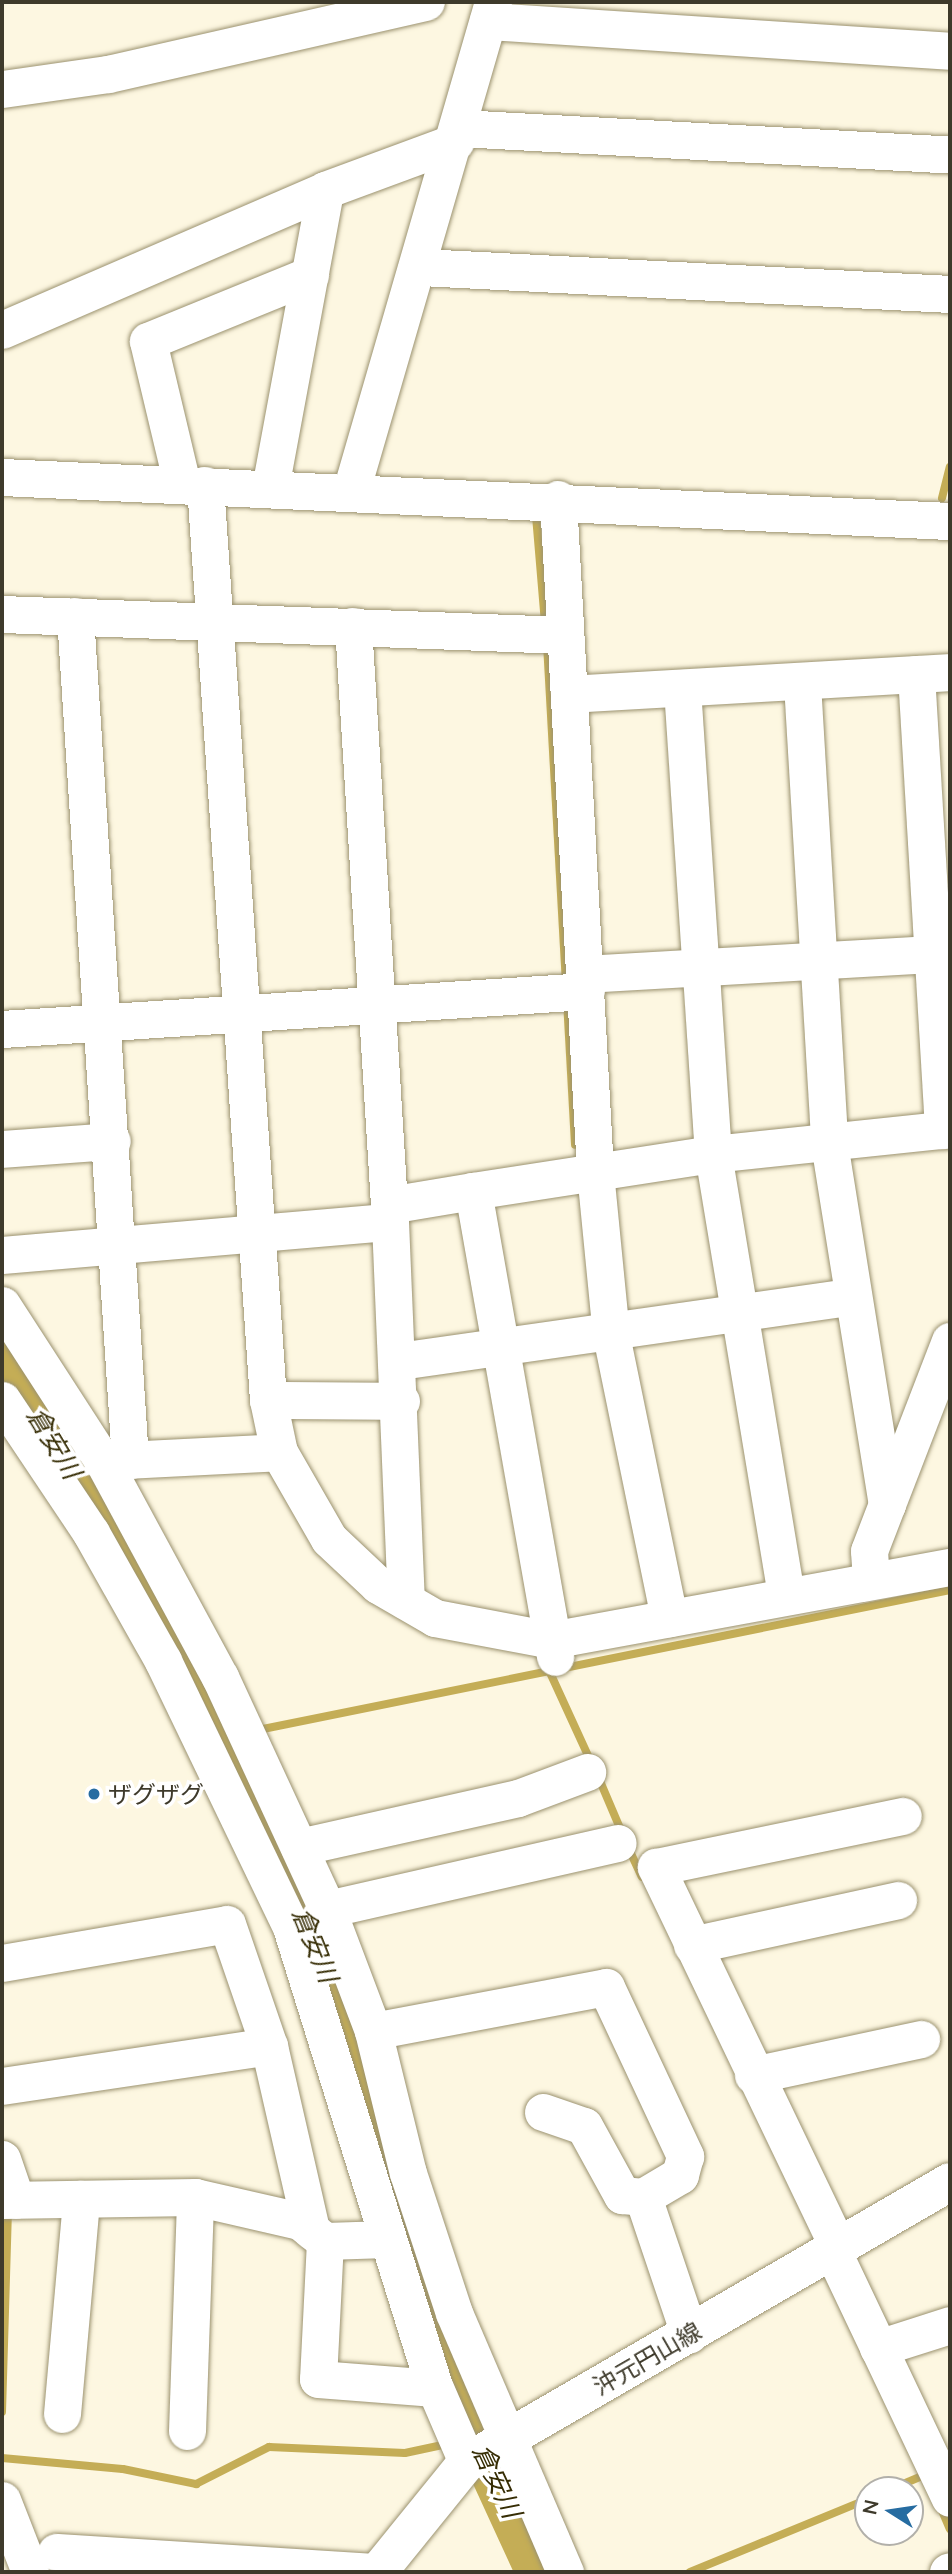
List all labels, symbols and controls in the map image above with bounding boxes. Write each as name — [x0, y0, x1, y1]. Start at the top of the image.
water label: 倉安川 — [21, 1402, 87, 1484]
place label: ザグザグ — [108, 1780, 204, 1808]
marker: ザグザグ — [86, 1786, 102, 1802]
water label: 倉安川 — [286, 1903, 344, 1987]
street label: 沖元円山線 — [588, 2316, 706, 2400]
water label: 倉安川 — [466, 2439, 528, 2523]
north arrow — [854, 2476, 924, 2546]
text: N — [857, 2497, 883, 2517]

